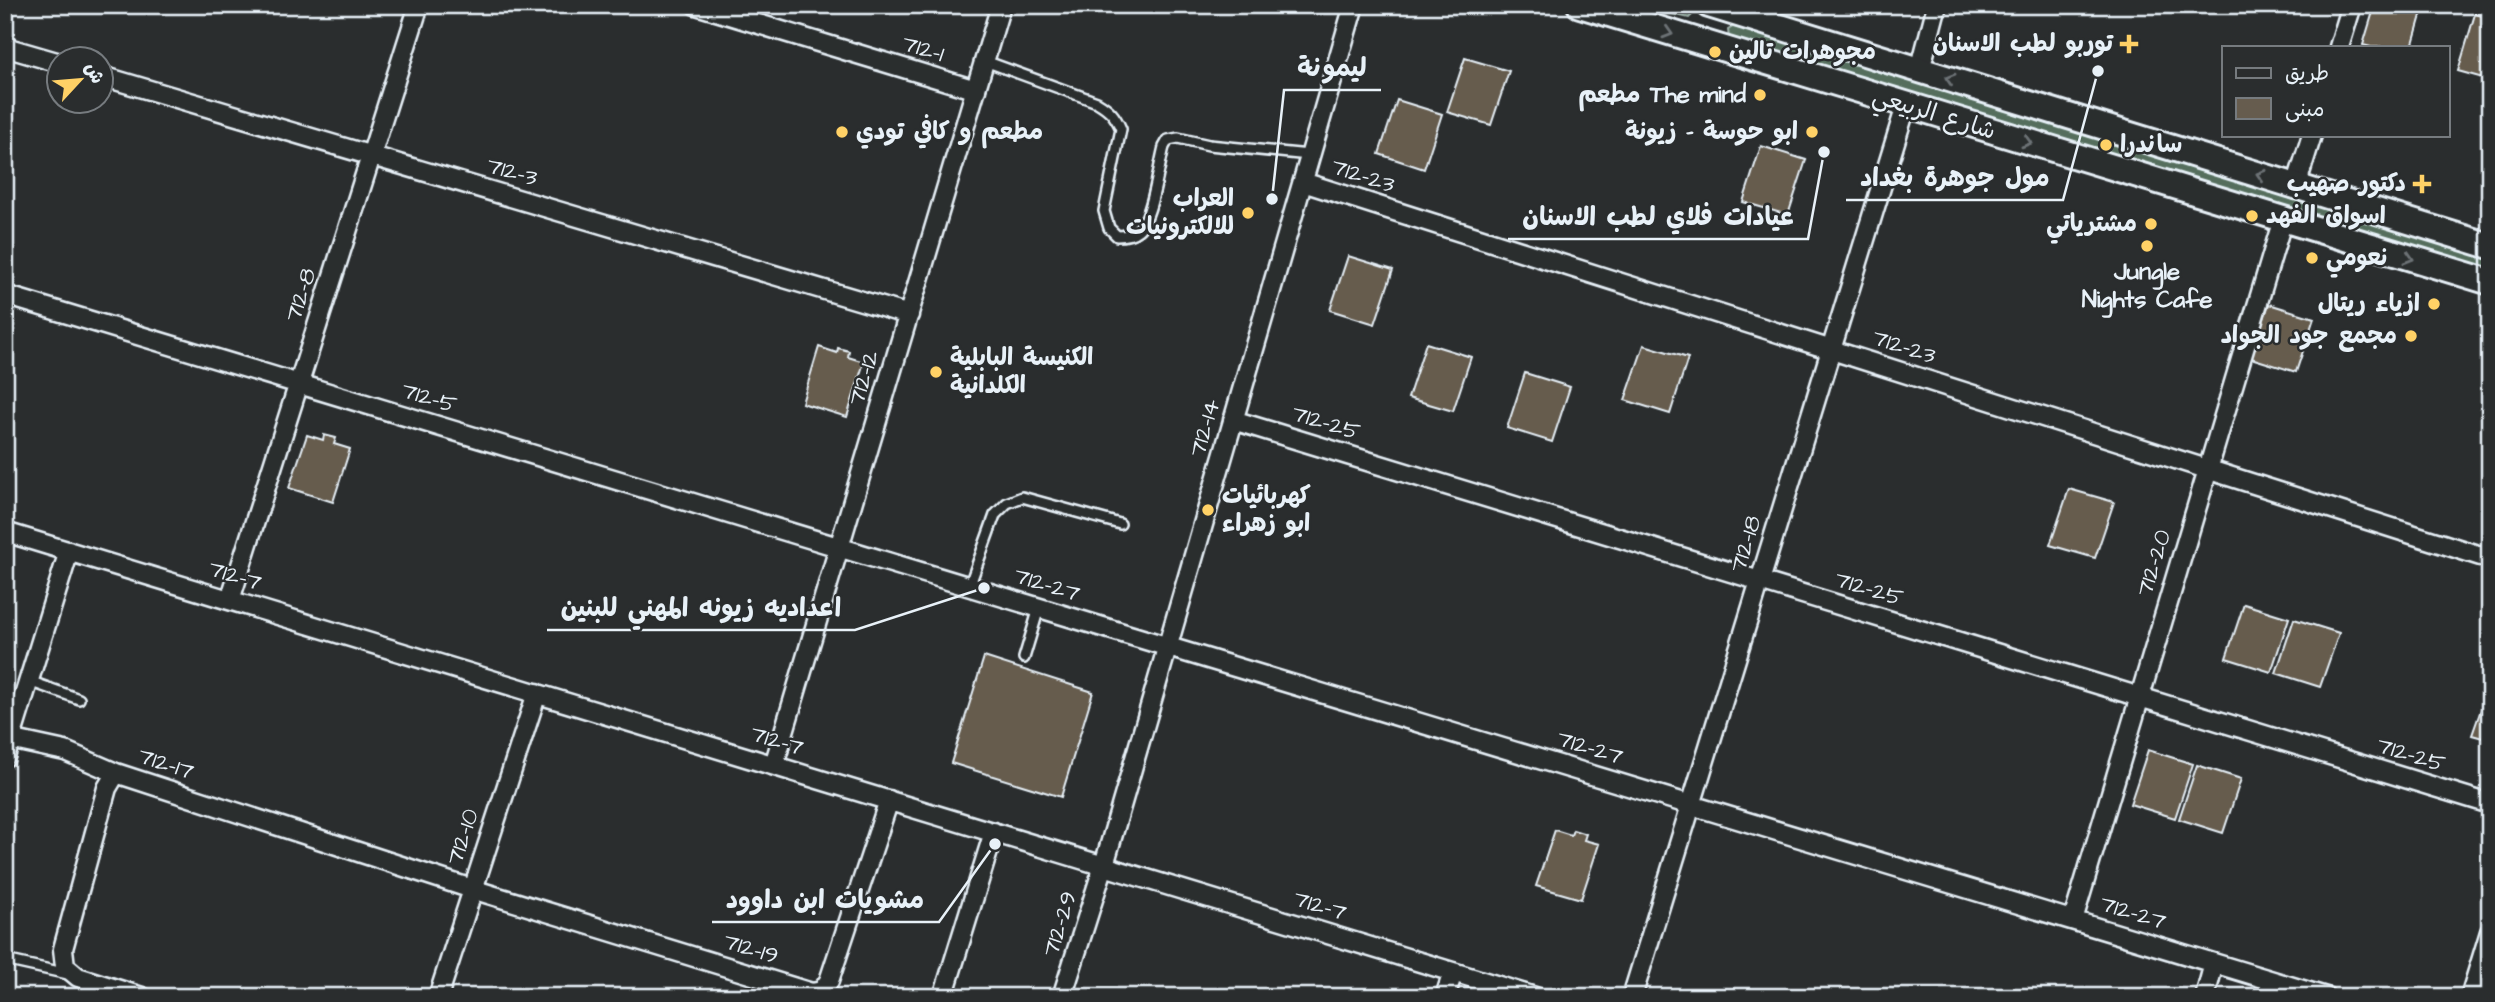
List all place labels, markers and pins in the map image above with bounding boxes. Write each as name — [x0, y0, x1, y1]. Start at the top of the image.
place label: توربو لطب الاسنان — [1932, 27, 2114, 61]
marker: توربو لطب الاسنان — [2119, 34, 2139, 54]
place label: مجوهرات تالين — [1729, 35, 1876, 69]
callout: ليمونة — [1284, 43, 1381, 90]
marker: مجوهرات تالين — [1707, 44, 1723, 60]
place label: مطعم The mind — [1578, 78, 1747, 112]
marker: مطعم The mind — [1752, 87, 1768, 103]
place label: مطعم و كافي تودي — [856, 114, 1043, 149]
place label: ابو حوسة - زيونة — [1625, 115, 1798, 149]
marker: مطعم و كافي تودي — [834, 124, 850, 140]
marker: ابو حوسة - زيونة — [1804, 124, 1820, 140]
place label: ساندرا — [2120, 128, 2182, 162]
marker: ساندرا — [2098, 137, 2114, 153]
callout: مول جوهرة بغداد — [1846, 153, 2063, 200]
place label: دكتور صهيب — [2287, 167, 2406, 201]
marker: دكتور صهيب — [2412, 174, 2432, 194]
place label: العراب للالكترونيات — [1126, 182, 1234, 244]
callout: عيادات فلاي لطب الاسنان — [1508, 192, 1808, 239]
place label: اسواق الفهد — [2266, 199, 2386, 233]
marker: العراب للالكترونيات — [1240, 205, 1256, 221]
place label: مشترياتي — [2046, 207, 2137, 244]
marker: اسواق الفهد — [2244, 208, 2260, 224]
marker: مشترياتي — [2143, 216, 2159, 232]
marker: Jungle Nights Cafe — [2139, 238, 2155, 254]
place label: نعومي — [2326, 241, 2389, 278]
marker: نعومي — [2304, 250, 2320, 266]
place label: Jungle Nights Cafe — [2082, 255, 2212, 318]
place label: ازياء ريتال — [2318, 287, 2420, 321]
marker: ازياء ريتال — [2426, 296, 2442, 312]
place label: مجمع جود الجواد — [2221, 319, 2397, 353]
marker: مجمع جود الجواد — [2403, 328, 2419, 344]
place label: الكنيسة البابلية الكلدانية — [950, 341, 1094, 403]
marker: الكنيسة البابلية الكلدانية — [928, 364, 944, 380]
place label: كهربائيات ابو زهراء — [1222, 479, 1311, 541]
marker: كهربائيات ابو زهراء — [1200, 502, 1216, 518]
callout: اعداديه زيونه المهني للبنين — [547, 583, 855, 630]
callout: مشويات ابن داوود — [712, 875, 939, 922]

